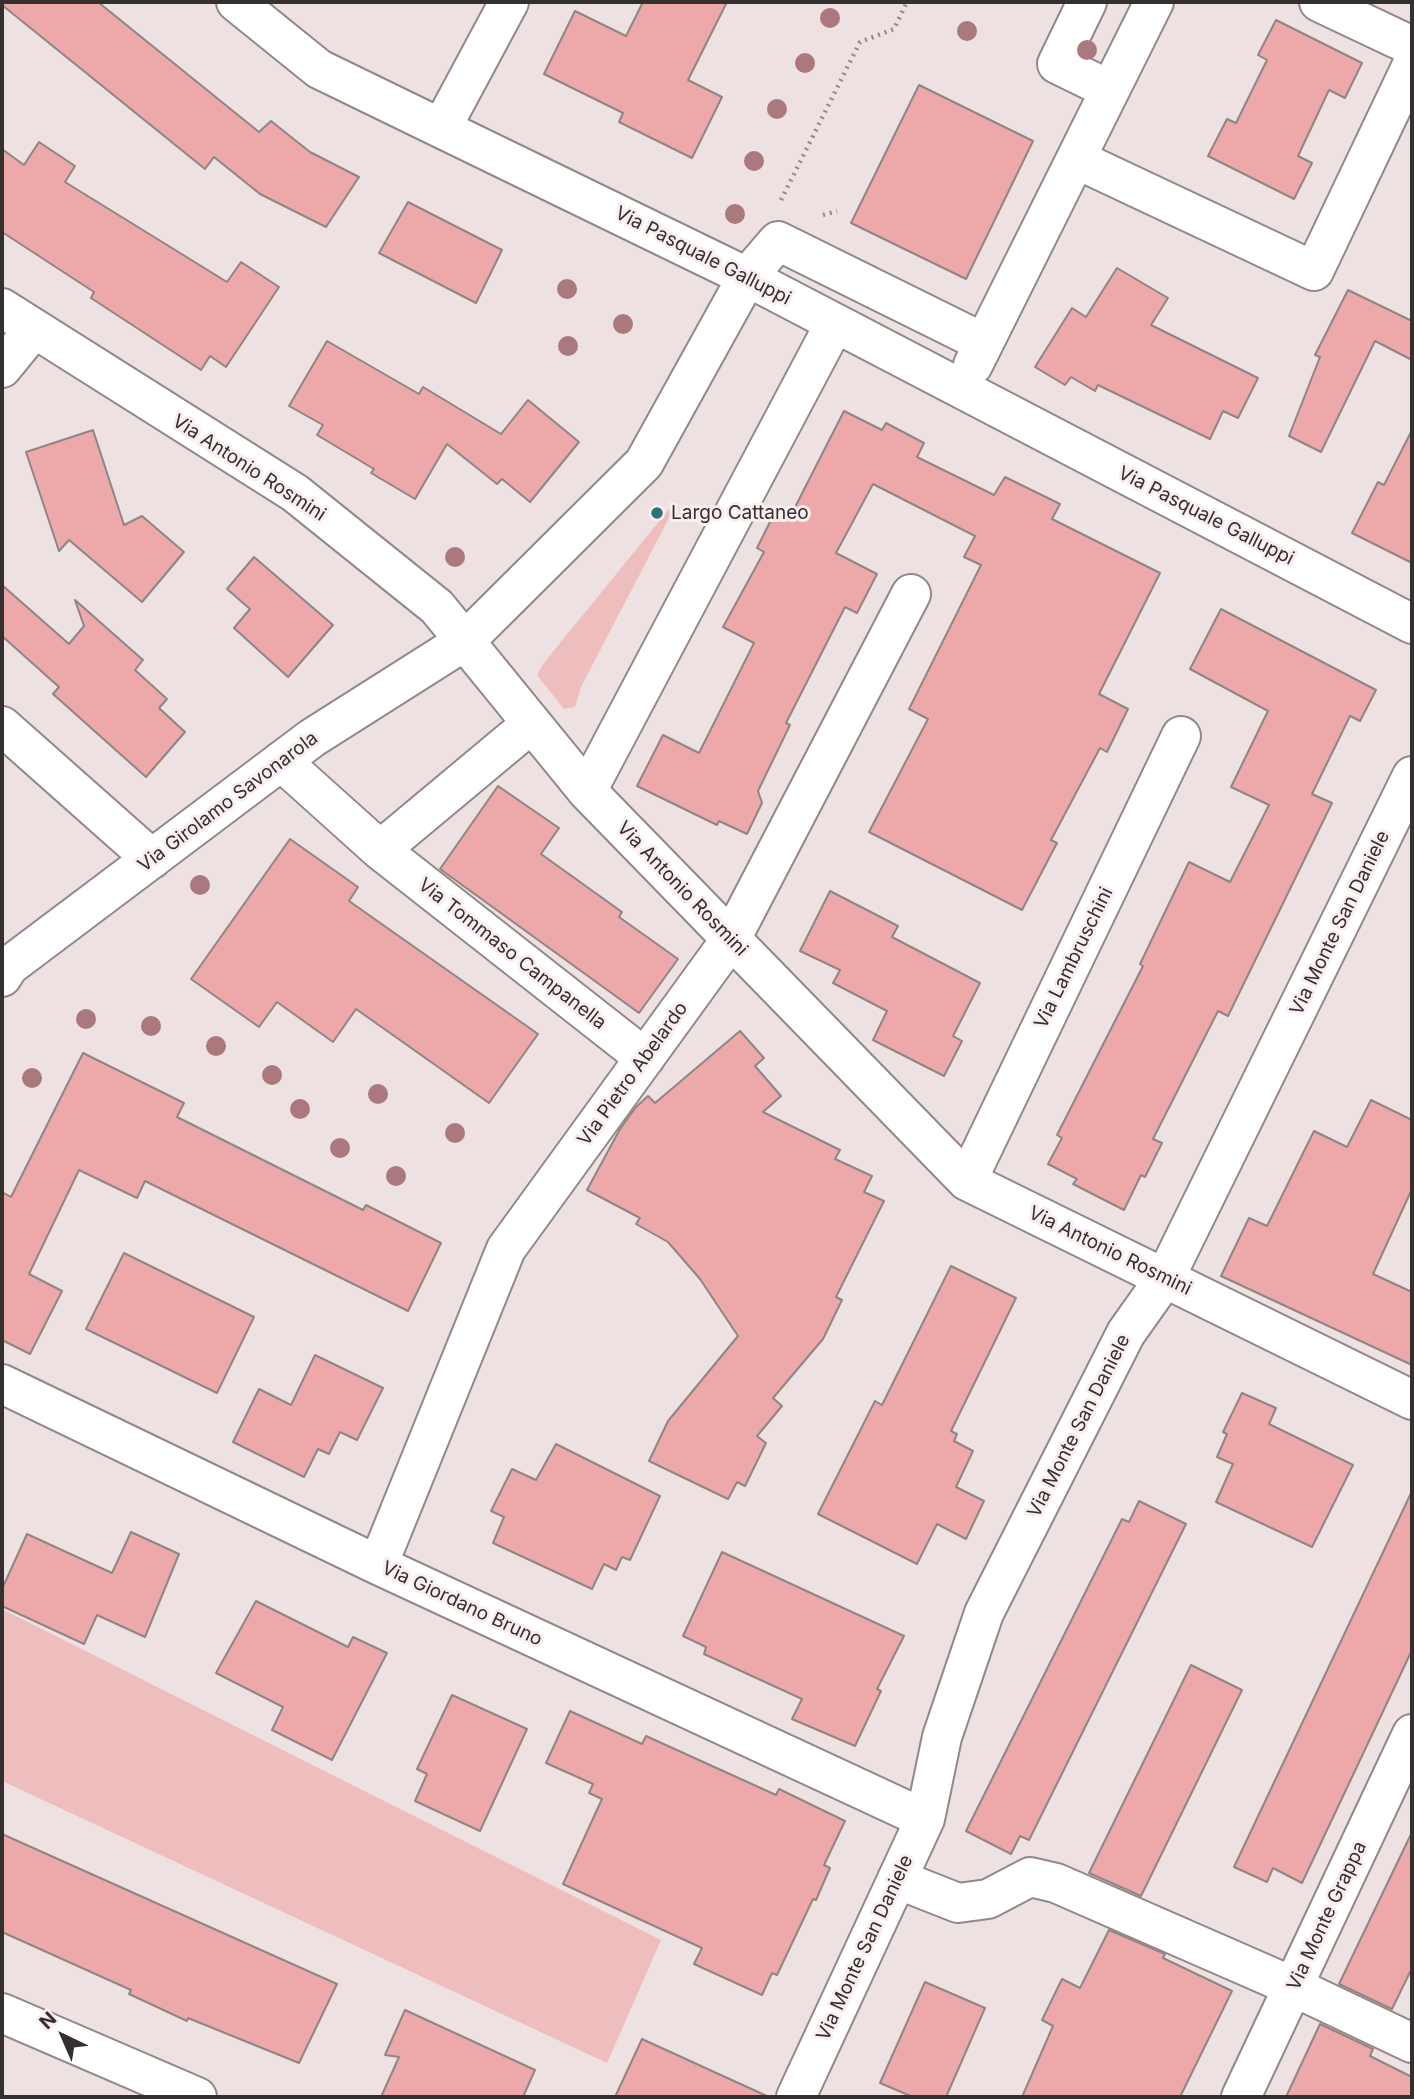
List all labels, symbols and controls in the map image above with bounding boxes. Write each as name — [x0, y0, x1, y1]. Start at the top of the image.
street label: Via Pasquale Galluppi — [611, 202, 795, 310]
street label: Via Antonio Rosmini — [168, 410, 330, 526]
street label: Via Pasquale Galluppi — [1114, 462, 1298, 570]
place label: Largo Cattaneo — [671, 502, 809, 524]
marker: Largo Cattaneo — [649, 505, 665, 521]
street label: Via Girolamo Savonarola — [134, 727, 322, 877]
street label: Via Antonio Rosmini — [612, 817, 752, 961]
street label: Via Monte San Daniele — [1285, 827, 1395, 1019]
street label: Via Tommaso Campanella — [413, 873, 611, 1035]
street label: Via Lambruschini — [1030, 884, 1118, 1032]
street label: Via Pietro Abelardo — [573, 998, 693, 1150]
street label: Via Antonio Rosmini — [1025, 1202, 1195, 1300]
street label: Via Monte San Daniele — [1023, 1331, 1135, 1521]
street label: Via Giordano Bruno — [378, 1557, 546, 1651]
street label: Via Monte Grappa — [1282, 1838, 1372, 1994]
street label: Via Monte San Daniele — [812, 1851, 918, 2045]
north arrow — [28, 2001, 98, 2071]
text: N — [35, 2007, 61, 2034]

